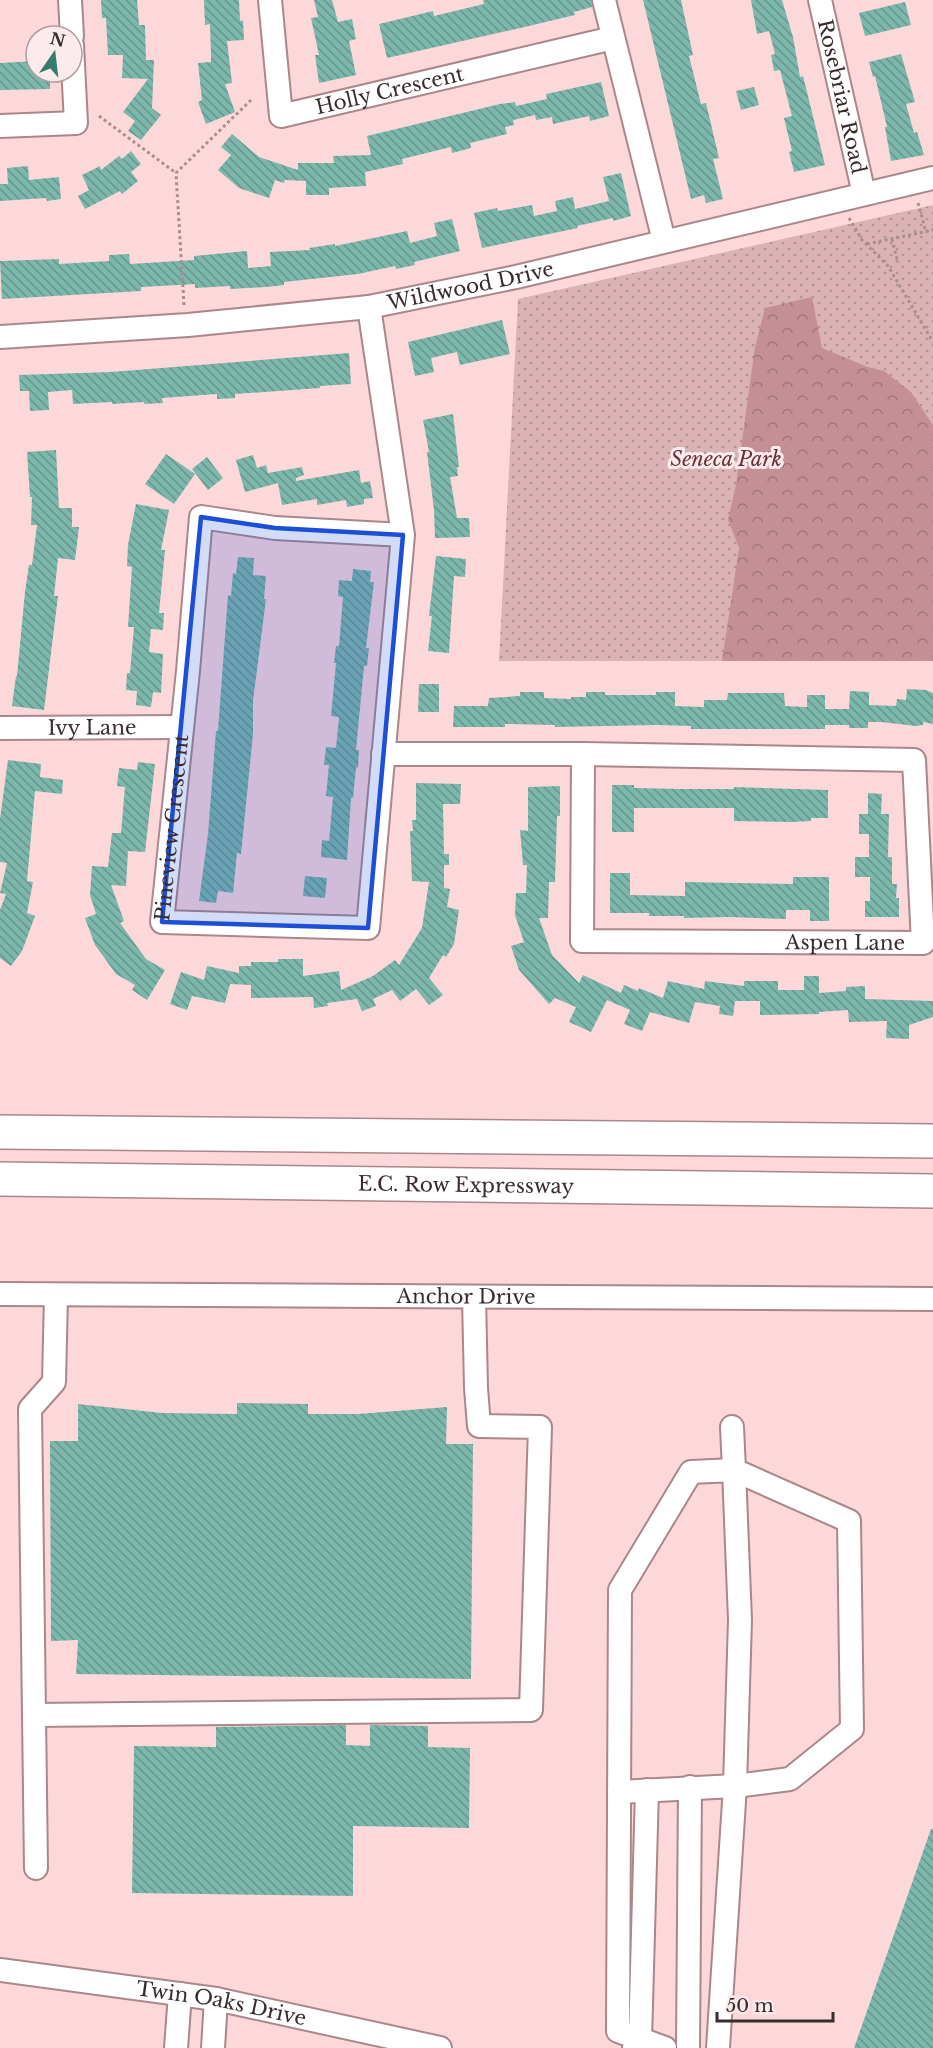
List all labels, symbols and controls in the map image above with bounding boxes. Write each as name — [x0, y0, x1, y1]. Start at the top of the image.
street label: Rosebriar Road — [813, 17, 871, 176]
north arrow — [24, 24, 84, 84]
text: N — [48, 28, 67, 51]
street label: Holly Crescent — [313, 61, 466, 119]
street label: Wildwood Drive — [384, 256, 556, 315]
park label: Seneca Park — [670, 447, 782, 471]
street label: Ivy Lane — [48, 715, 136, 740]
street label: Pineview Crescent — [150, 733, 193, 922]
street label: Aspen Lane — [784, 930, 905, 955]
street label: E.C. Row Expressway — [358, 1172, 575, 1198]
street label: Anchor Drive — [396, 1284, 535, 1309]
street label: Twin Oaks Drive — [135, 1976, 309, 2030]
scale bar — [717, 1985, 832, 2023]
text: 50 m — [726, 1995, 774, 2017]

